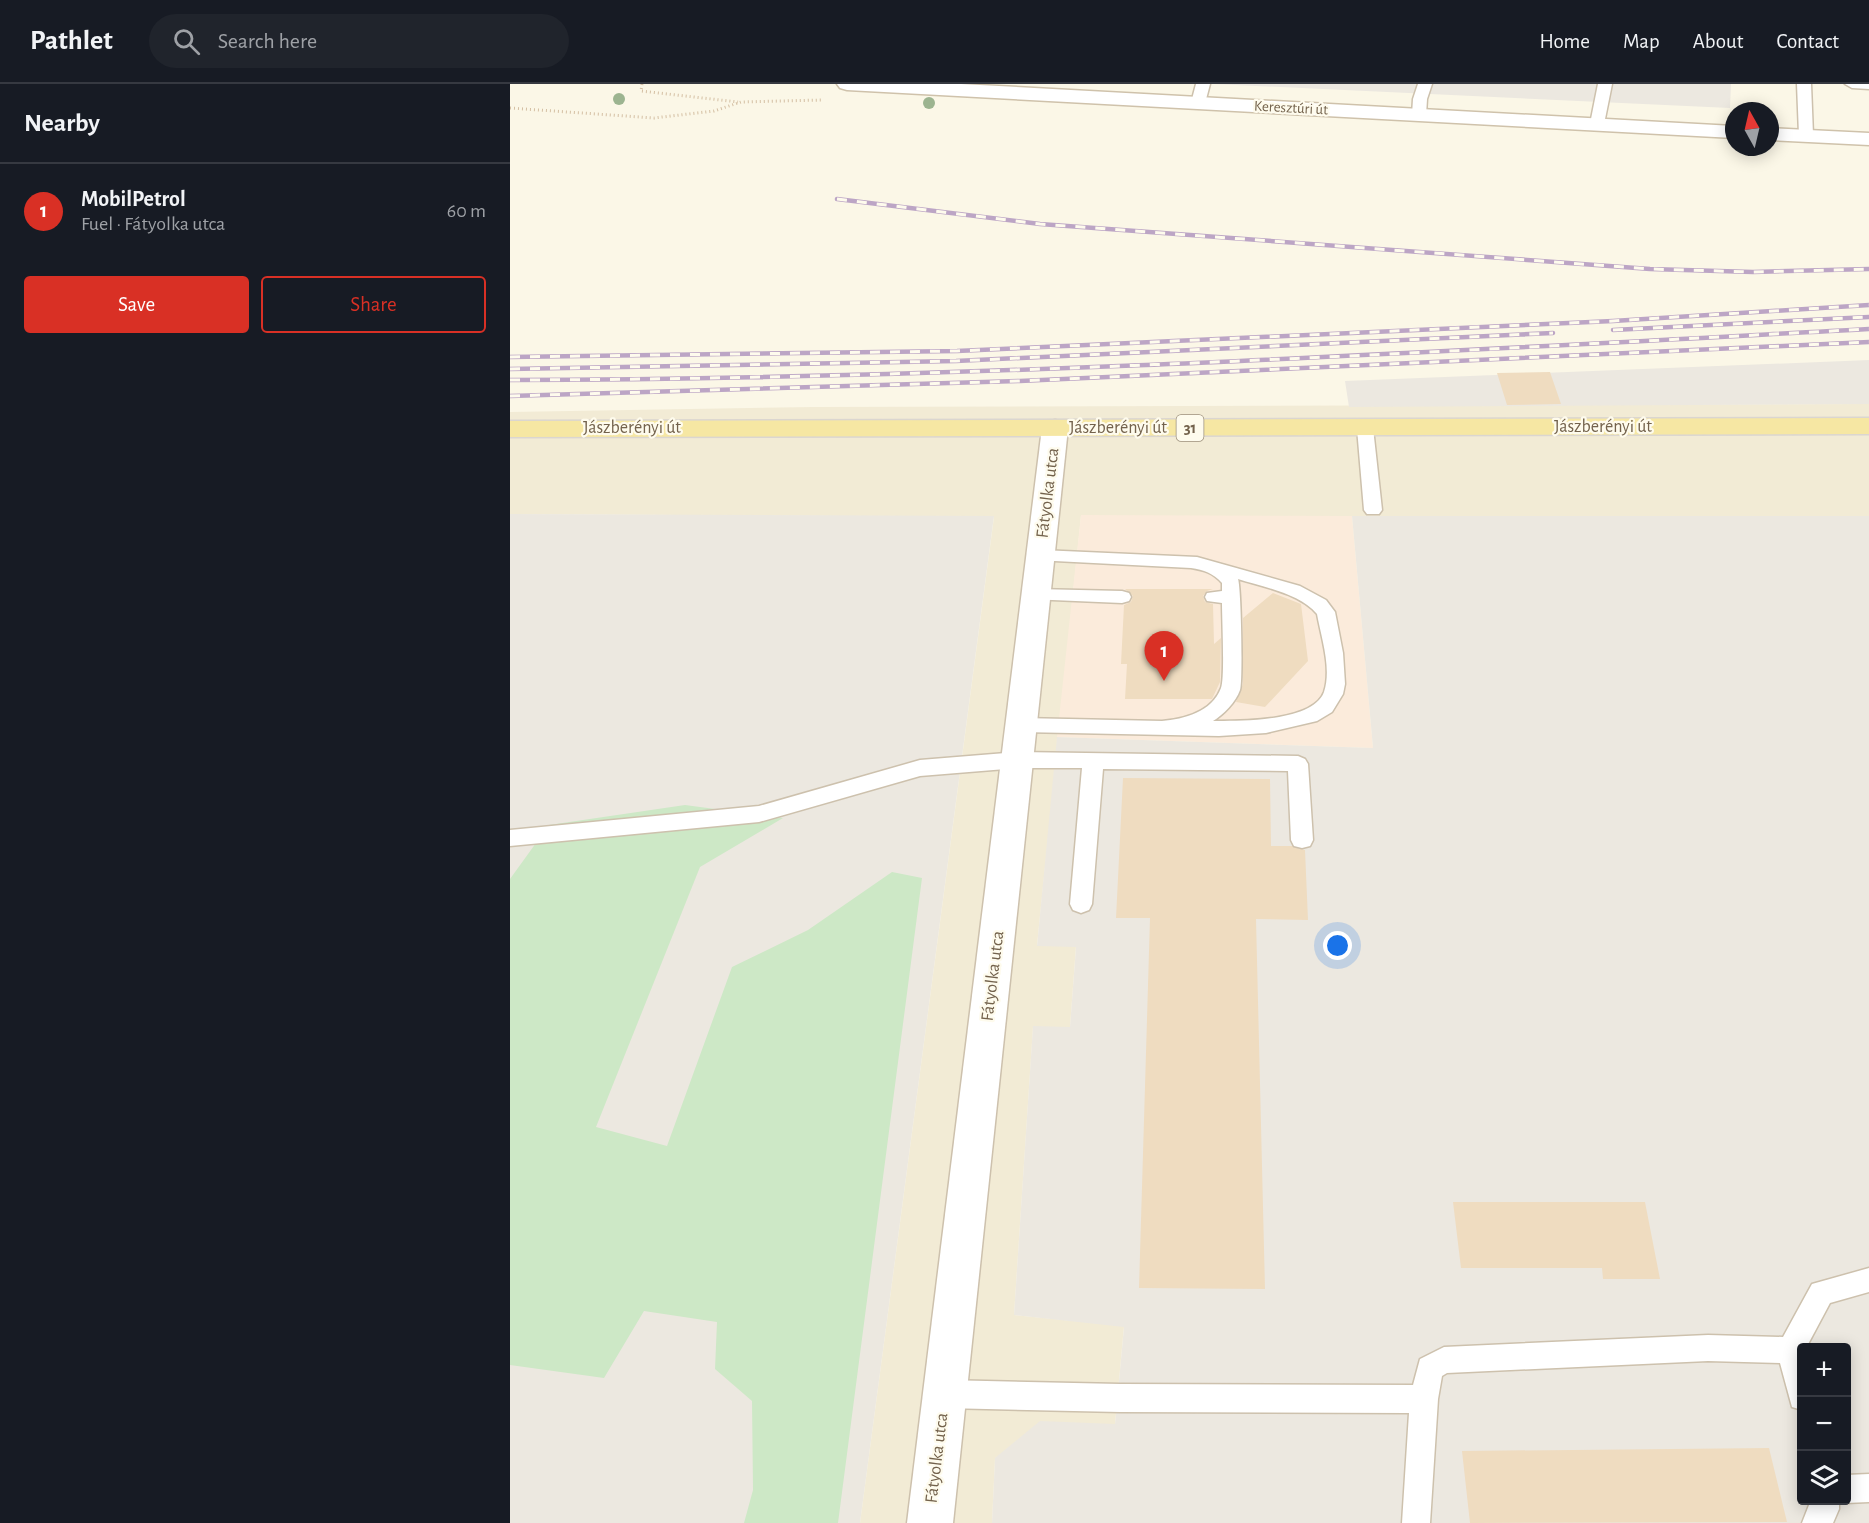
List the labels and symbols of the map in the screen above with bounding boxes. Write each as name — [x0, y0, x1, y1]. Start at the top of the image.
street label: Keresztúri út — [1254, 99, 1329, 117]
north arrow — [1725, 102, 1779, 156]
road number: 31 — [1176, 415, 1204, 441]
street label: Jászberényi út — [1554, 418, 1652, 436]
street label: Jászberényi út — [583, 419, 681, 437]
street label: Jászberényi út — [1069, 419, 1167, 437]
street label: Fátyolka utca — [1034, 447, 1062, 539]
pin: 1 — [1144, 632, 1184, 681]
street label: Fátyolka utca — [979, 930, 1007, 1022]
your location — [1323, 931, 1352, 960]
street label: Fátyolka utca — [923, 1412, 951, 1504]

